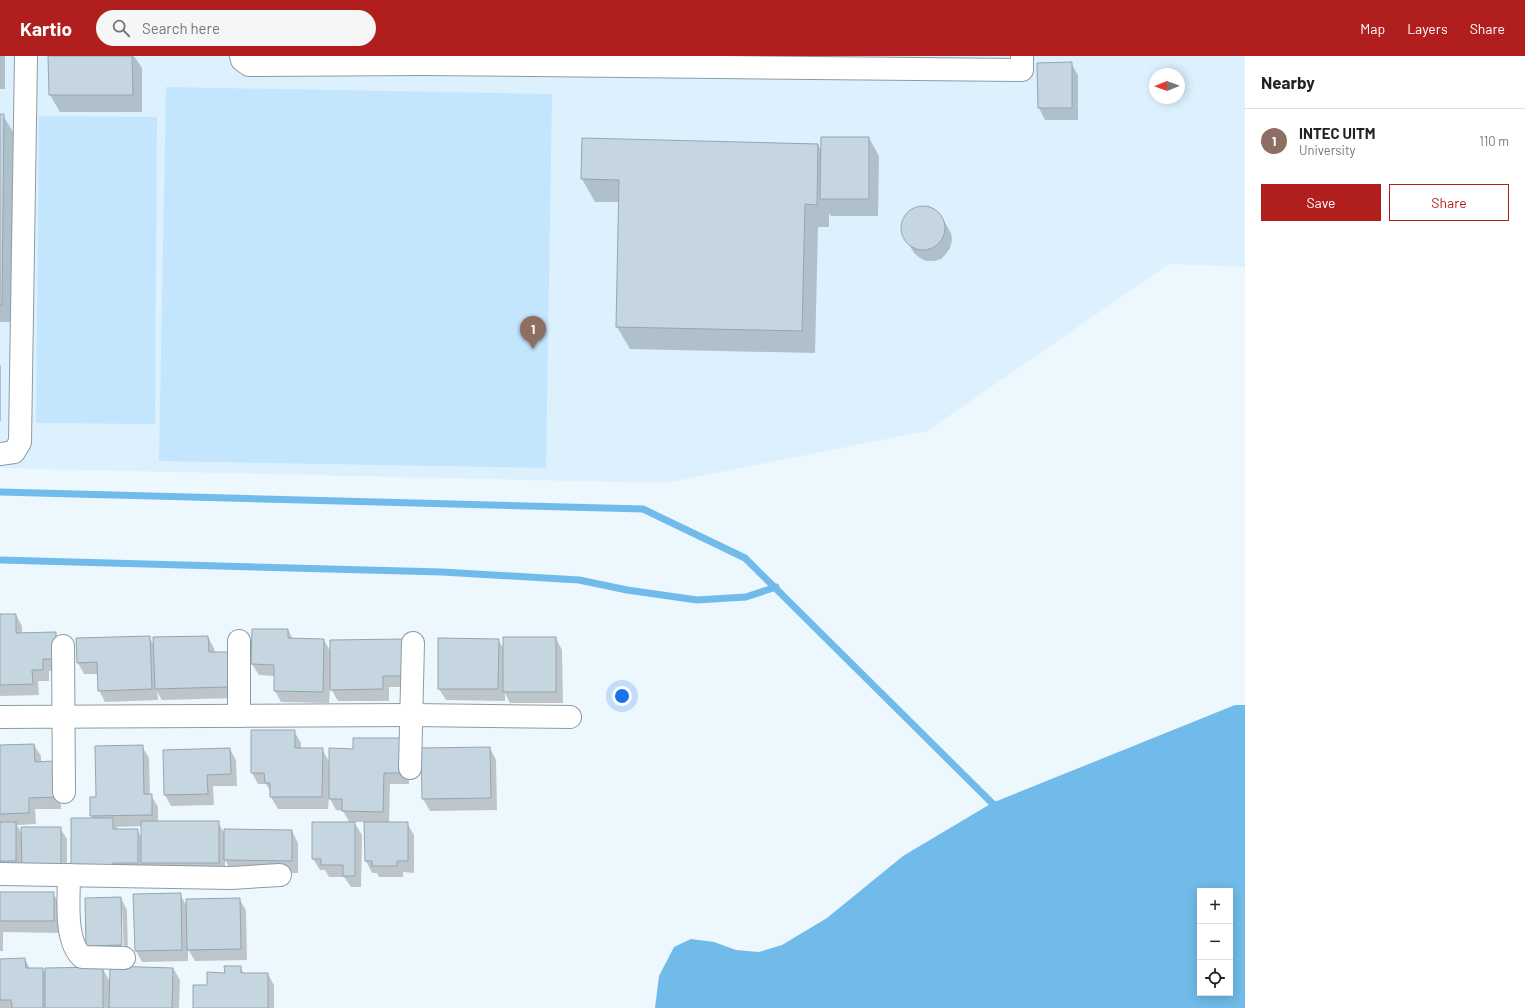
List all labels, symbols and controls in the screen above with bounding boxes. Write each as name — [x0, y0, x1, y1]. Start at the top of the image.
search box — [96, 10, 376, 46]
text: Kartio — [20, 17, 72, 40]
icon: search — [110, 17, 132, 39]
text: Search here — [142, 19, 220, 37]
text: Map — [1360, 20, 1385, 37]
text: Layers — [1407, 20, 1448, 37]
text: Share — [1470, 20, 1505, 37]
north arrow — [1149, 68, 1185, 104]
text: Nearby — [1261, 72, 1315, 92]
text: INTEC UITM — [1299, 124, 1375, 142]
text: 1 — [1272, 133, 1276, 149]
text: 110 m — [1479, 133, 1509, 149]
text: University — [1299, 142, 1356, 158]
button: Save — [1261, 184, 1381, 221]
button: Share — [1389, 184, 1509, 221]
pin: 1 — [520, 316, 546, 349]
your location — [612, 686, 632, 706]
map controls — [1197, 888, 1233, 996]
button: + — [1197, 888, 1233, 924]
button: − — [1197, 924, 1233, 960]
button: locate — [1197, 960, 1233, 996]

